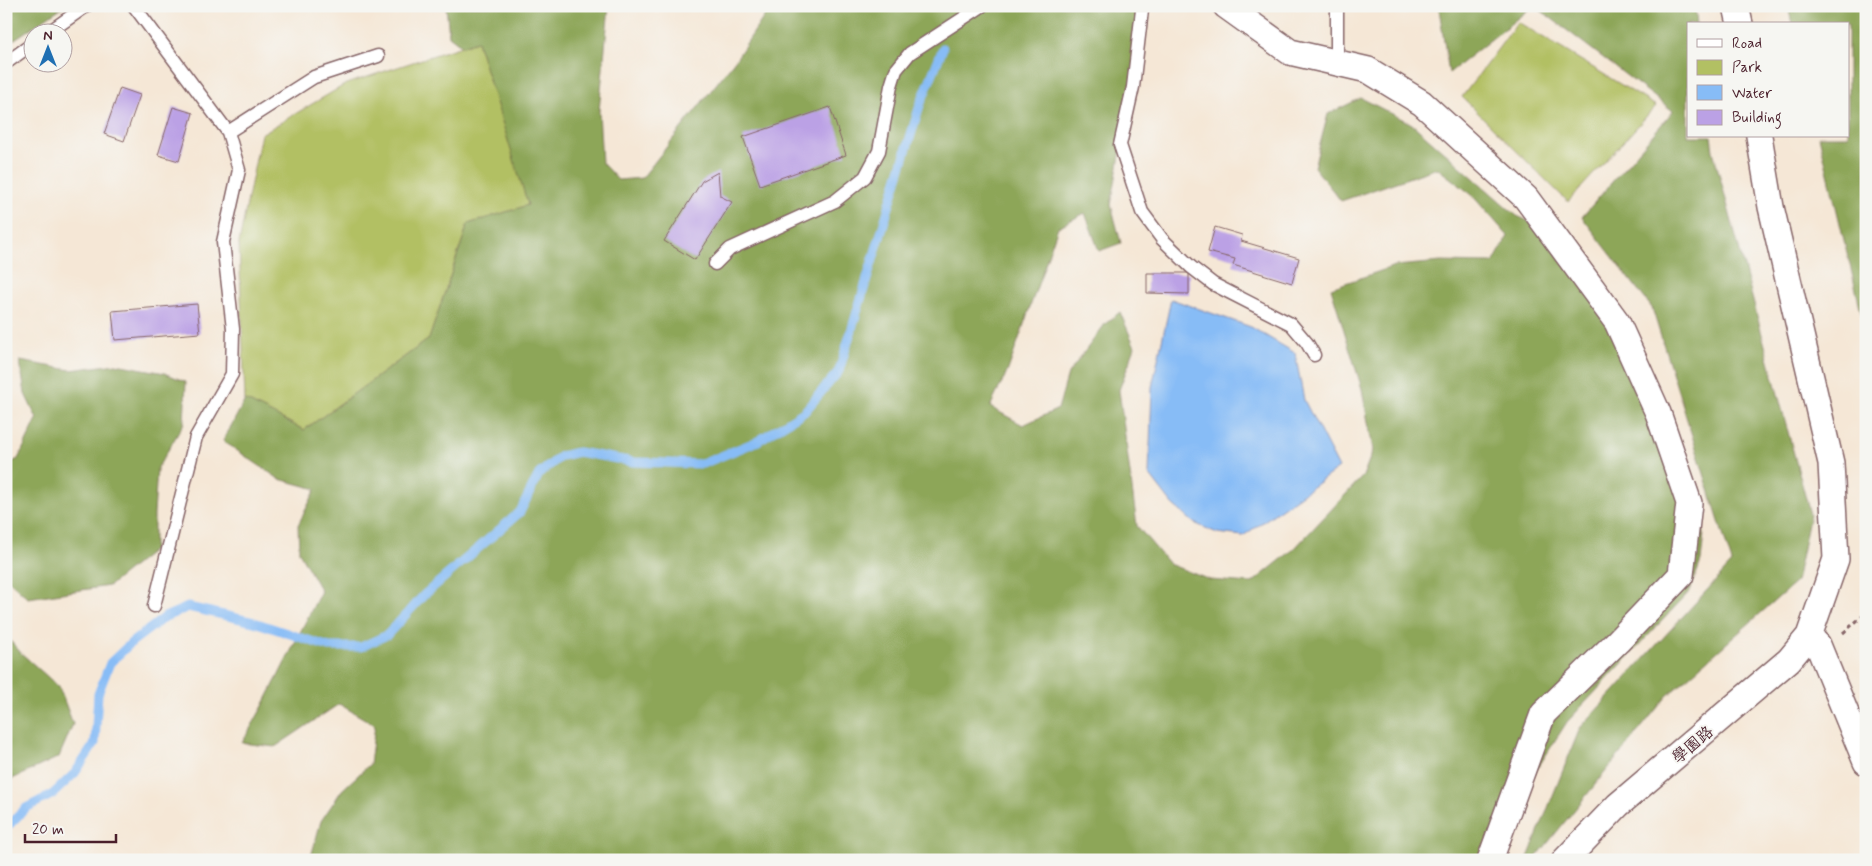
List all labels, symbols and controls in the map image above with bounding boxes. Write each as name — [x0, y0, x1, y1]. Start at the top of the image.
north arrow — [22, 22, 72, 72]
legend — [1687, 22, 1850, 138]
text: N — [43, 27, 53, 45]
text: Road — [1732, 34, 1762, 54]
text: Park — [1732, 58, 1762, 78]
text: Water — [1732, 84, 1772, 104]
text: Building — [1732, 108, 1782, 129]
street label: 學園路 — [1668, 722, 1718, 769]
scale bar — [25, 811, 116, 843]
text: 20 m — [32, 820, 64, 840]

